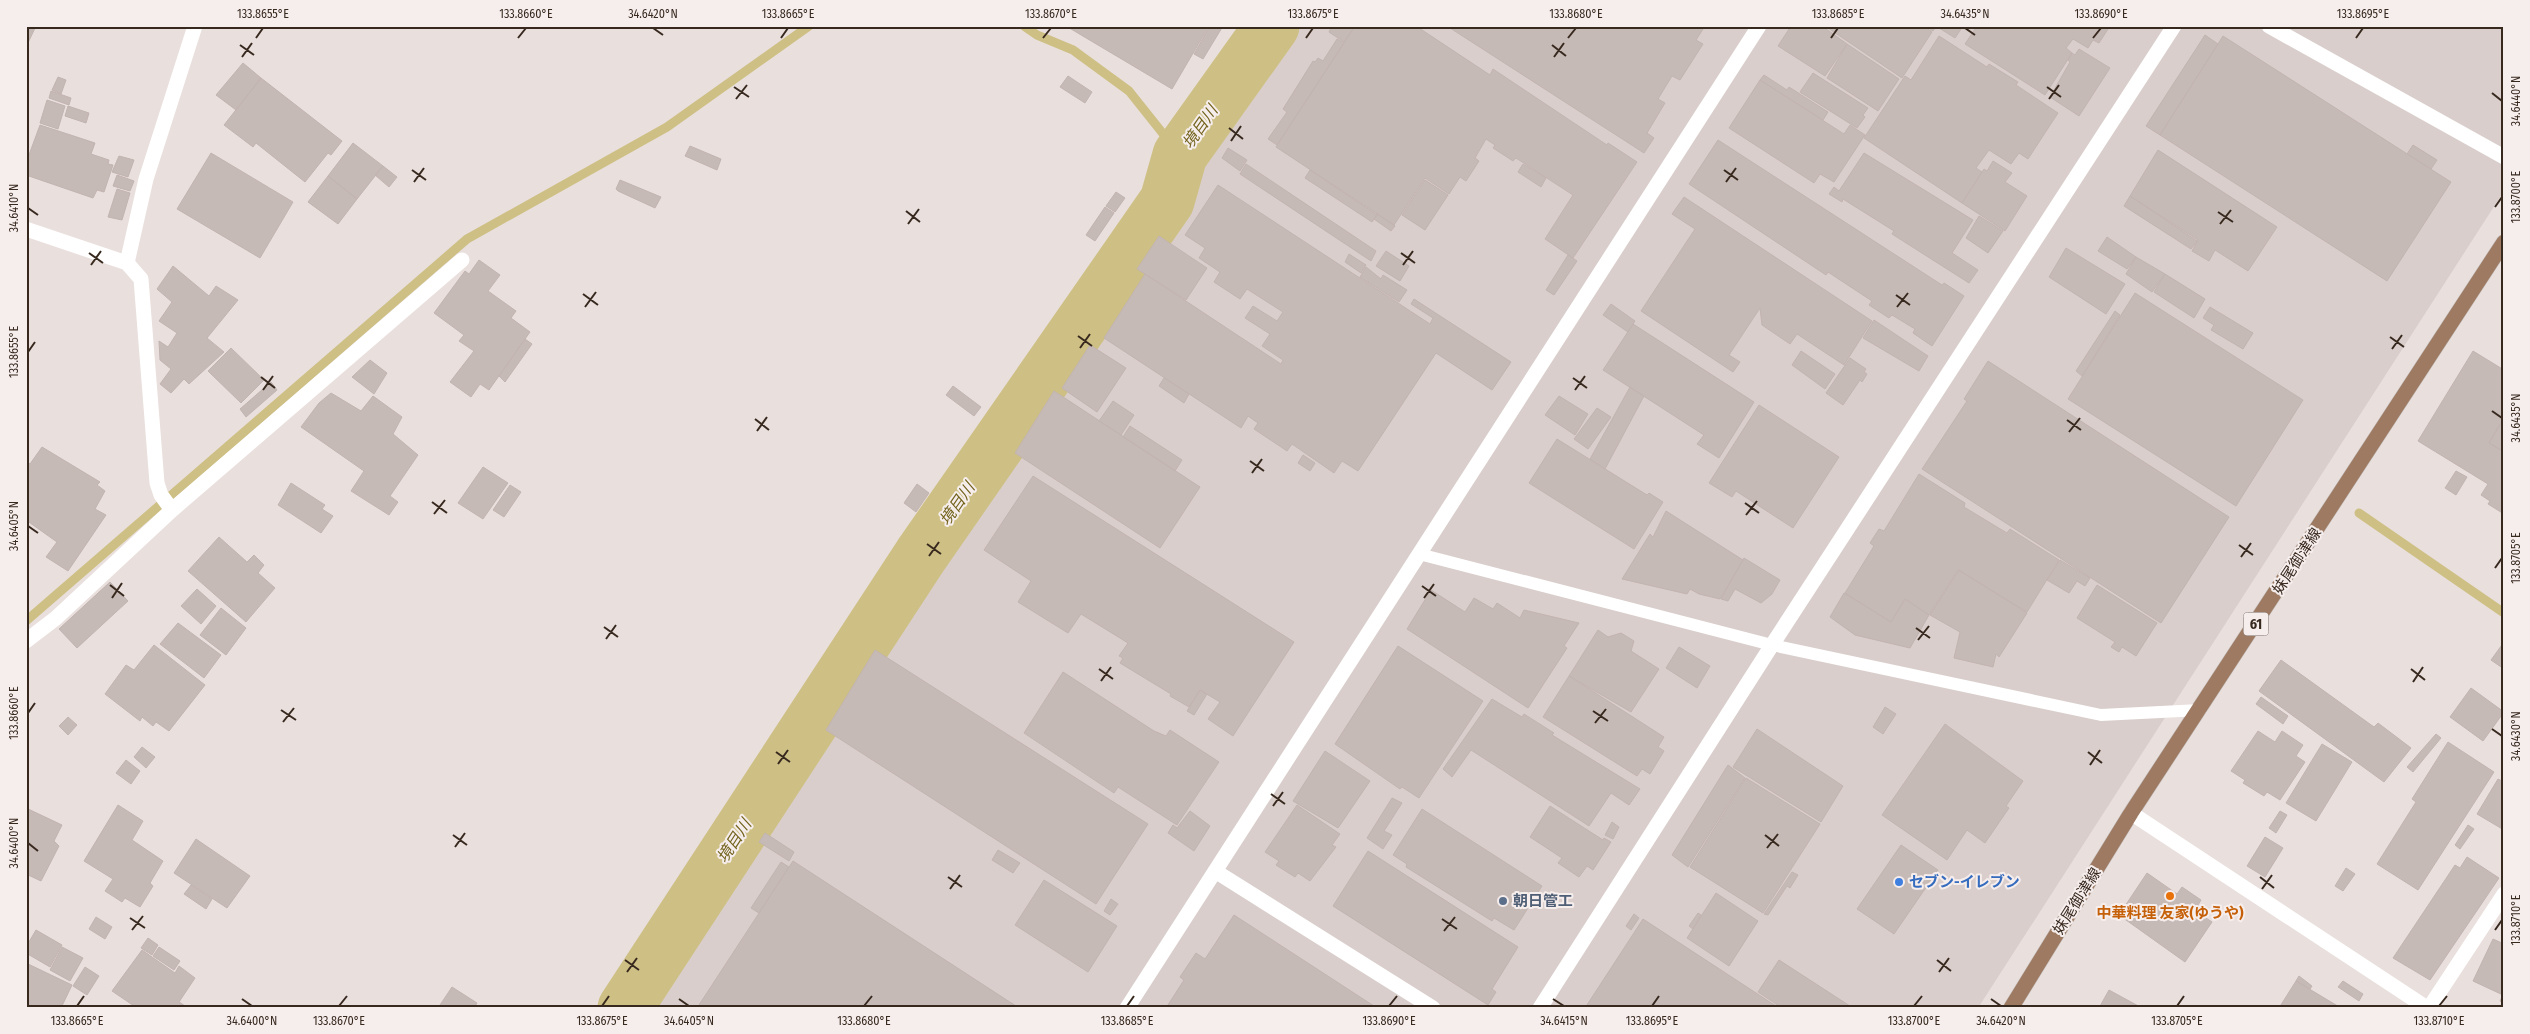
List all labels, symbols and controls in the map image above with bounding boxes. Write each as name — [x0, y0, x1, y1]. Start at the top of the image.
text: 133.8655°E — [237, 7, 289, 21]
text: 133.8660°E — [499, 7, 553, 21]
text: 34.6420°N — [628, 7, 678, 21]
text: 133.8665°E — [762, 7, 815, 21]
text: 133.8670°E — [1025, 7, 1077, 21]
text: 133.8675°E — [1287, 7, 1339, 21]
text: 133.8680°E — [1549, 7, 1603, 21]
text: 133.8685°E — [1812, 7, 1865, 21]
text: 34.6435°N — [1941, 7, 1989, 21]
text: 133.8690°E — [2074, 7, 2128, 21]
text: 133.8695°E — [2337, 7, 2390, 21]
text: 34.6440°N — [2509, 76, 2523, 126]
water label: 境目川 — [1178, 100, 1223, 152]
text: 133.8700°E — [2509, 170, 2523, 223]
text: 34.6410°N — [7, 184, 21, 232]
text: 133.8655°E — [7, 326, 21, 378]
text: 34.6435°N — [2509, 394, 2523, 442]
water label: 境目川 — [935, 477, 980, 529]
text: 34.6405°N — [7, 501, 21, 551]
street label: 妹尾御津線 — [2269, 525, 2325, 597]
text: 133.8705°E — [2509, 532, 2523, 584]
road number: 61 — [2244, 612, 2268, 636]
text: 133.8660°E — [7, 686, 21, 740]
text: 34.6430°N — [2509, 711, 2523, 761]
water label: 境目川 — [713, 814, 756, 866]
text: 34.6400°N — [7, 818, 21, 868]
street label: 妹尾御津線 — [2049, 864, 2105, 938]
place label: セブン-イレブン — [1909, 873, 2020, 891]
marker: セブン-イレブン — [1893, 876, 1905, 888]
marker: 中華料理 友家(ゆうや) — [2164, 890, 2176, 902]
place label: 朝日管工 — [1513, 892, 1573, 910]
text: 133.8710°E — [2509, 894, 2523, 945]
marker: 朝日管工 — [1497, 895, 1509, 907]
place label: 中華料理 友家(ゆうや) — [2096, 904, 2244, 922]
text: 133.8665°E — [51, 1014, 104, 1028]
text: 34.6400°N — [227, 1014, 277, 1028]
text: 133.8670°E — [313, 1014, 365, 1028]
text: 133.8675°E — [576, 1014, 628, 1028]
text: 34.6405°N — [664, 1014, 714, 1028]
text: 133.8680°E — [837, 1014, 891, 1028]
text: 133.8685°E — [1101, 1014, 1154, 1028]
text: 133.8690°E — [1362, 1014, 1416, 1028]
text: 34.6415°N — [1540, 1014, 1588, 1028]
text: 133.8695°E — [1626, 1014, 1679, 1028]
text: 133.8700°E — [1888, 1014, 1941, 1028]
text: 34.6420°N — [1976, 1014, 2026, 1028]
text: 133.8705°E — [2151, 1014, 2203, 1028]
text: 133.8710°E — [2414, 1014, 2465, 1028]

